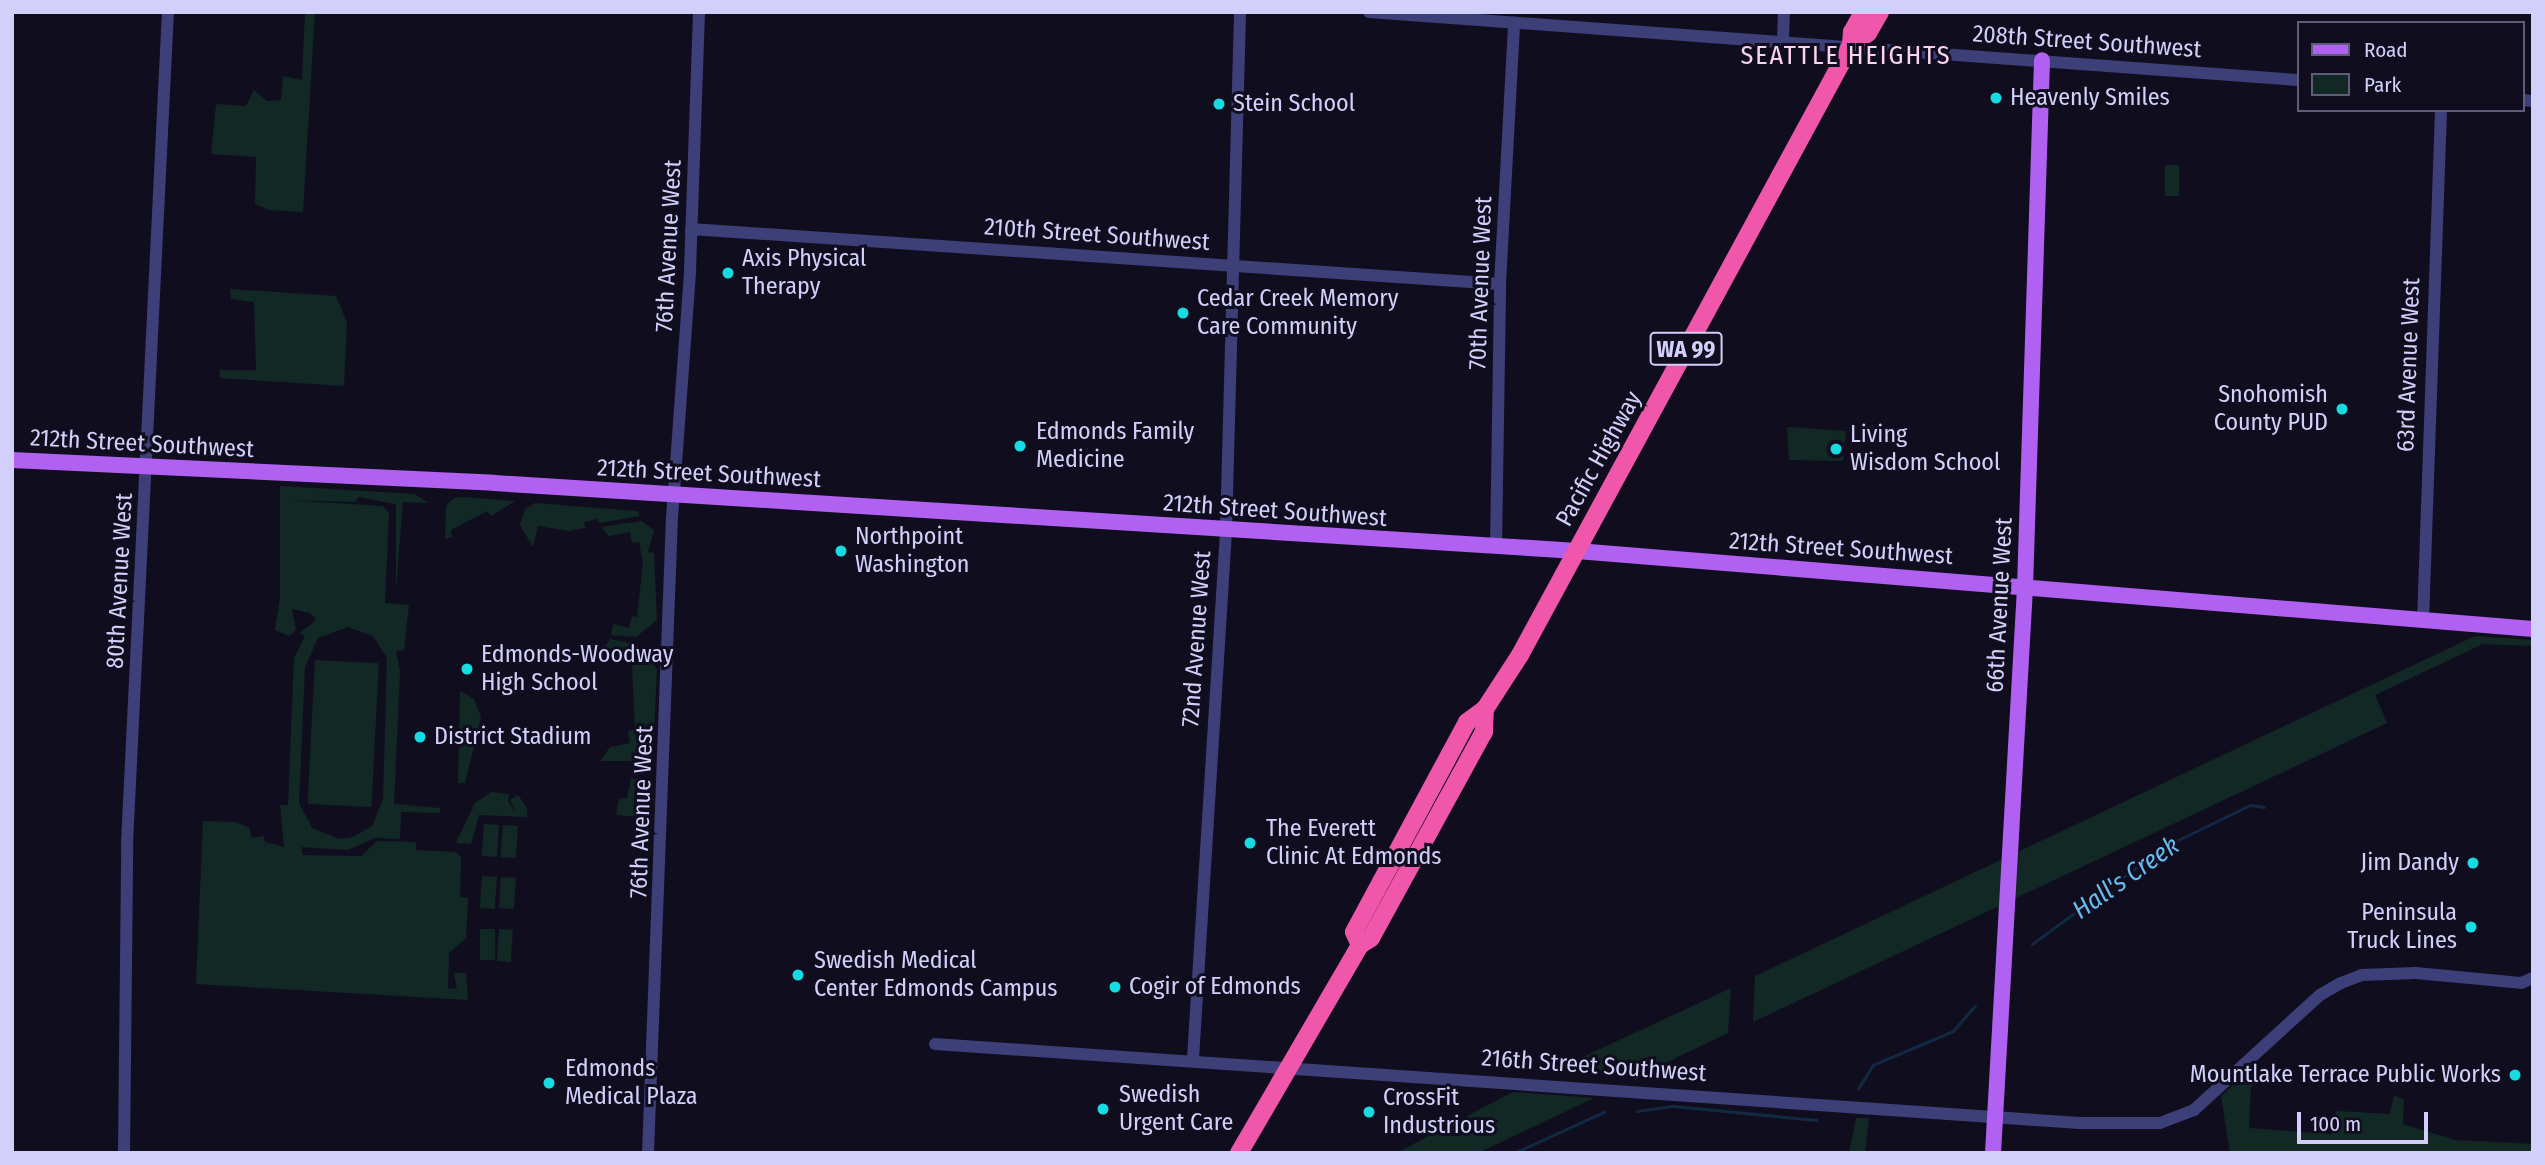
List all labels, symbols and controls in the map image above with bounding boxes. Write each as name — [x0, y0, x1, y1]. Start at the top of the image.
street label: 208th Street Southwest — [1972, 20, 2202, 64]
legend — [2296, 21, 2524, 112]
text: Road — [2364, 37, 2408, 63]
district label: SEATTLE HEIGHTS — [1742, 40, 1950, 72]
text: Park — [2364, 72, 2401, 98]
place label: Heavenly Smiles — [2010, 84, 2170, 112]
place label: Stein School — [1233, 90, 1355, 118]
marker: Heavenly Smiles — [1988, 90, 2004, 106]
marker: Stein School — [1211, 96, 1227, 112]
street label: 76th Avenue West — [650, 159, 688, 333]
street label: 70th Avenue West — [1464, 196, 1498, 370]
street label: 210th Street Southwest — [983, 213, 1211, 257]
place label: Axis Physical Therapy — [742, 245, 866, 301]
marker: Axis Physical Therapy — [720, 265, 736, 281]
street label: 63rd Avenue West — [2392, 277, 2426, 453]
place label: Cedar Creek Memory Care Community — [1197, 285, 1398, 341]
marker: Cedar Creek Memory Care Community — [1175, 305, 1191, 321]
road number: WA 99 — [1649, 330, 1723, 368]
place label: Snohomish County PUD — [2214, 381, 2328, 437]
street label: Pacific Highway — [1550, 386, 1648, 532]
marker: Snohomish County PUD — [2334, 401, 2350, 417]
place label: Edmonds Family Medicine — [1036, 418, 1194, 474]
place label: Living Wisdom School — [1850, 421, 2000, 477]
street label: 212th Street Southwest — [29, 424, 255, 464]
marker: Edmonds Family Medicine — [1010, 436, 1030, 456]
marker: Living Wisdom School — [1828, 441, 1844, 457]
street label: 212th Street Southwest — [596, 454, 822, 494]
street label: 212th Street Southwest — [1162, 489, 1388, 533]
street label: 80th Avenue West — [101, 492, 139, 670]
street label: 66th Avenue West — [1981, 517, 2019, 693]
place label: Northpoint Washington — [855, 523, 969, 579]
street label: 212th Street Southwest — [1728, 527, 1954, 571]
marker: Northpoint Washington — [833, 543, 849, 559]
street label: 72nd Avenue West — [1176, 550, 1218, 728]
place label: Edmonds-Woodway High School — [481, 641, 673, 697]
marker: Edmonds-Woodway High School — [459, 661, 475, 677]
place label: District Stadium — [434, 723, 592, 751]
street label: 76th Avenue West — [625, 725, 659, 899]
marker: District Stadium — [412, 729, 428, 745]
place label: The Everett Clinic At Edmonds — [1266, 815, 1442, 871]
water label: Hall's Creek — [2067, 830, 2185, 926]
marker: The Everett Clinic At Edmonds — [1240, 833, 1260, 853]
place label: Jim Dandy — [2361, 849, 2459, 877]
marker: Jim Dandy — [2465, 855, 2481, 871]
place label: Peninsula Truck Lines — [2347, 899, 2457, 955]
marker: Peninsula Truck Lines — [2463, 919, 2479, 935]
place label: Swedish Medical Center Edmonds Campus — [814, 947, 1057, 1003]
marker: Swedish Medical Center Edmonds Campus — [788, 965, 808, 985]
place label: Cogir of Edmonds — [1129, 973, 1301, 1001]
marker: Cogir of Edmonds — [1107, 979, 1123, 995]
street label: 216th Street Southwest — [1481, 1044, 1707, 1088]
place label: Edmonds Medical Plaza — [565, 1055, 698, 1111]
place label: Mountlake Terrace Public Works — [2190, 1061, 2501, 1089]
marker: Mountlake Terrace Public Works — [2507, 1067, 2523, 1083]
marker: Edmonds Medical Plaza — [539, 1073, 559, 1093]
place label: Swedish Urgent Care — [1119, 1081, 1233, 1137]
place label: CrossFit Industrious — [1383, 1084, 1495, 1140]
scale bar — [2300, 1098, 2431, 1142]
marker: Swedish Urgent Care — [1093, 1099, 1113, 1119]
marker: CrossFit Industrious — [1361, 1104, 1377, 1120]
text: 100 m — [2310, 1111, 2361, 1137]

